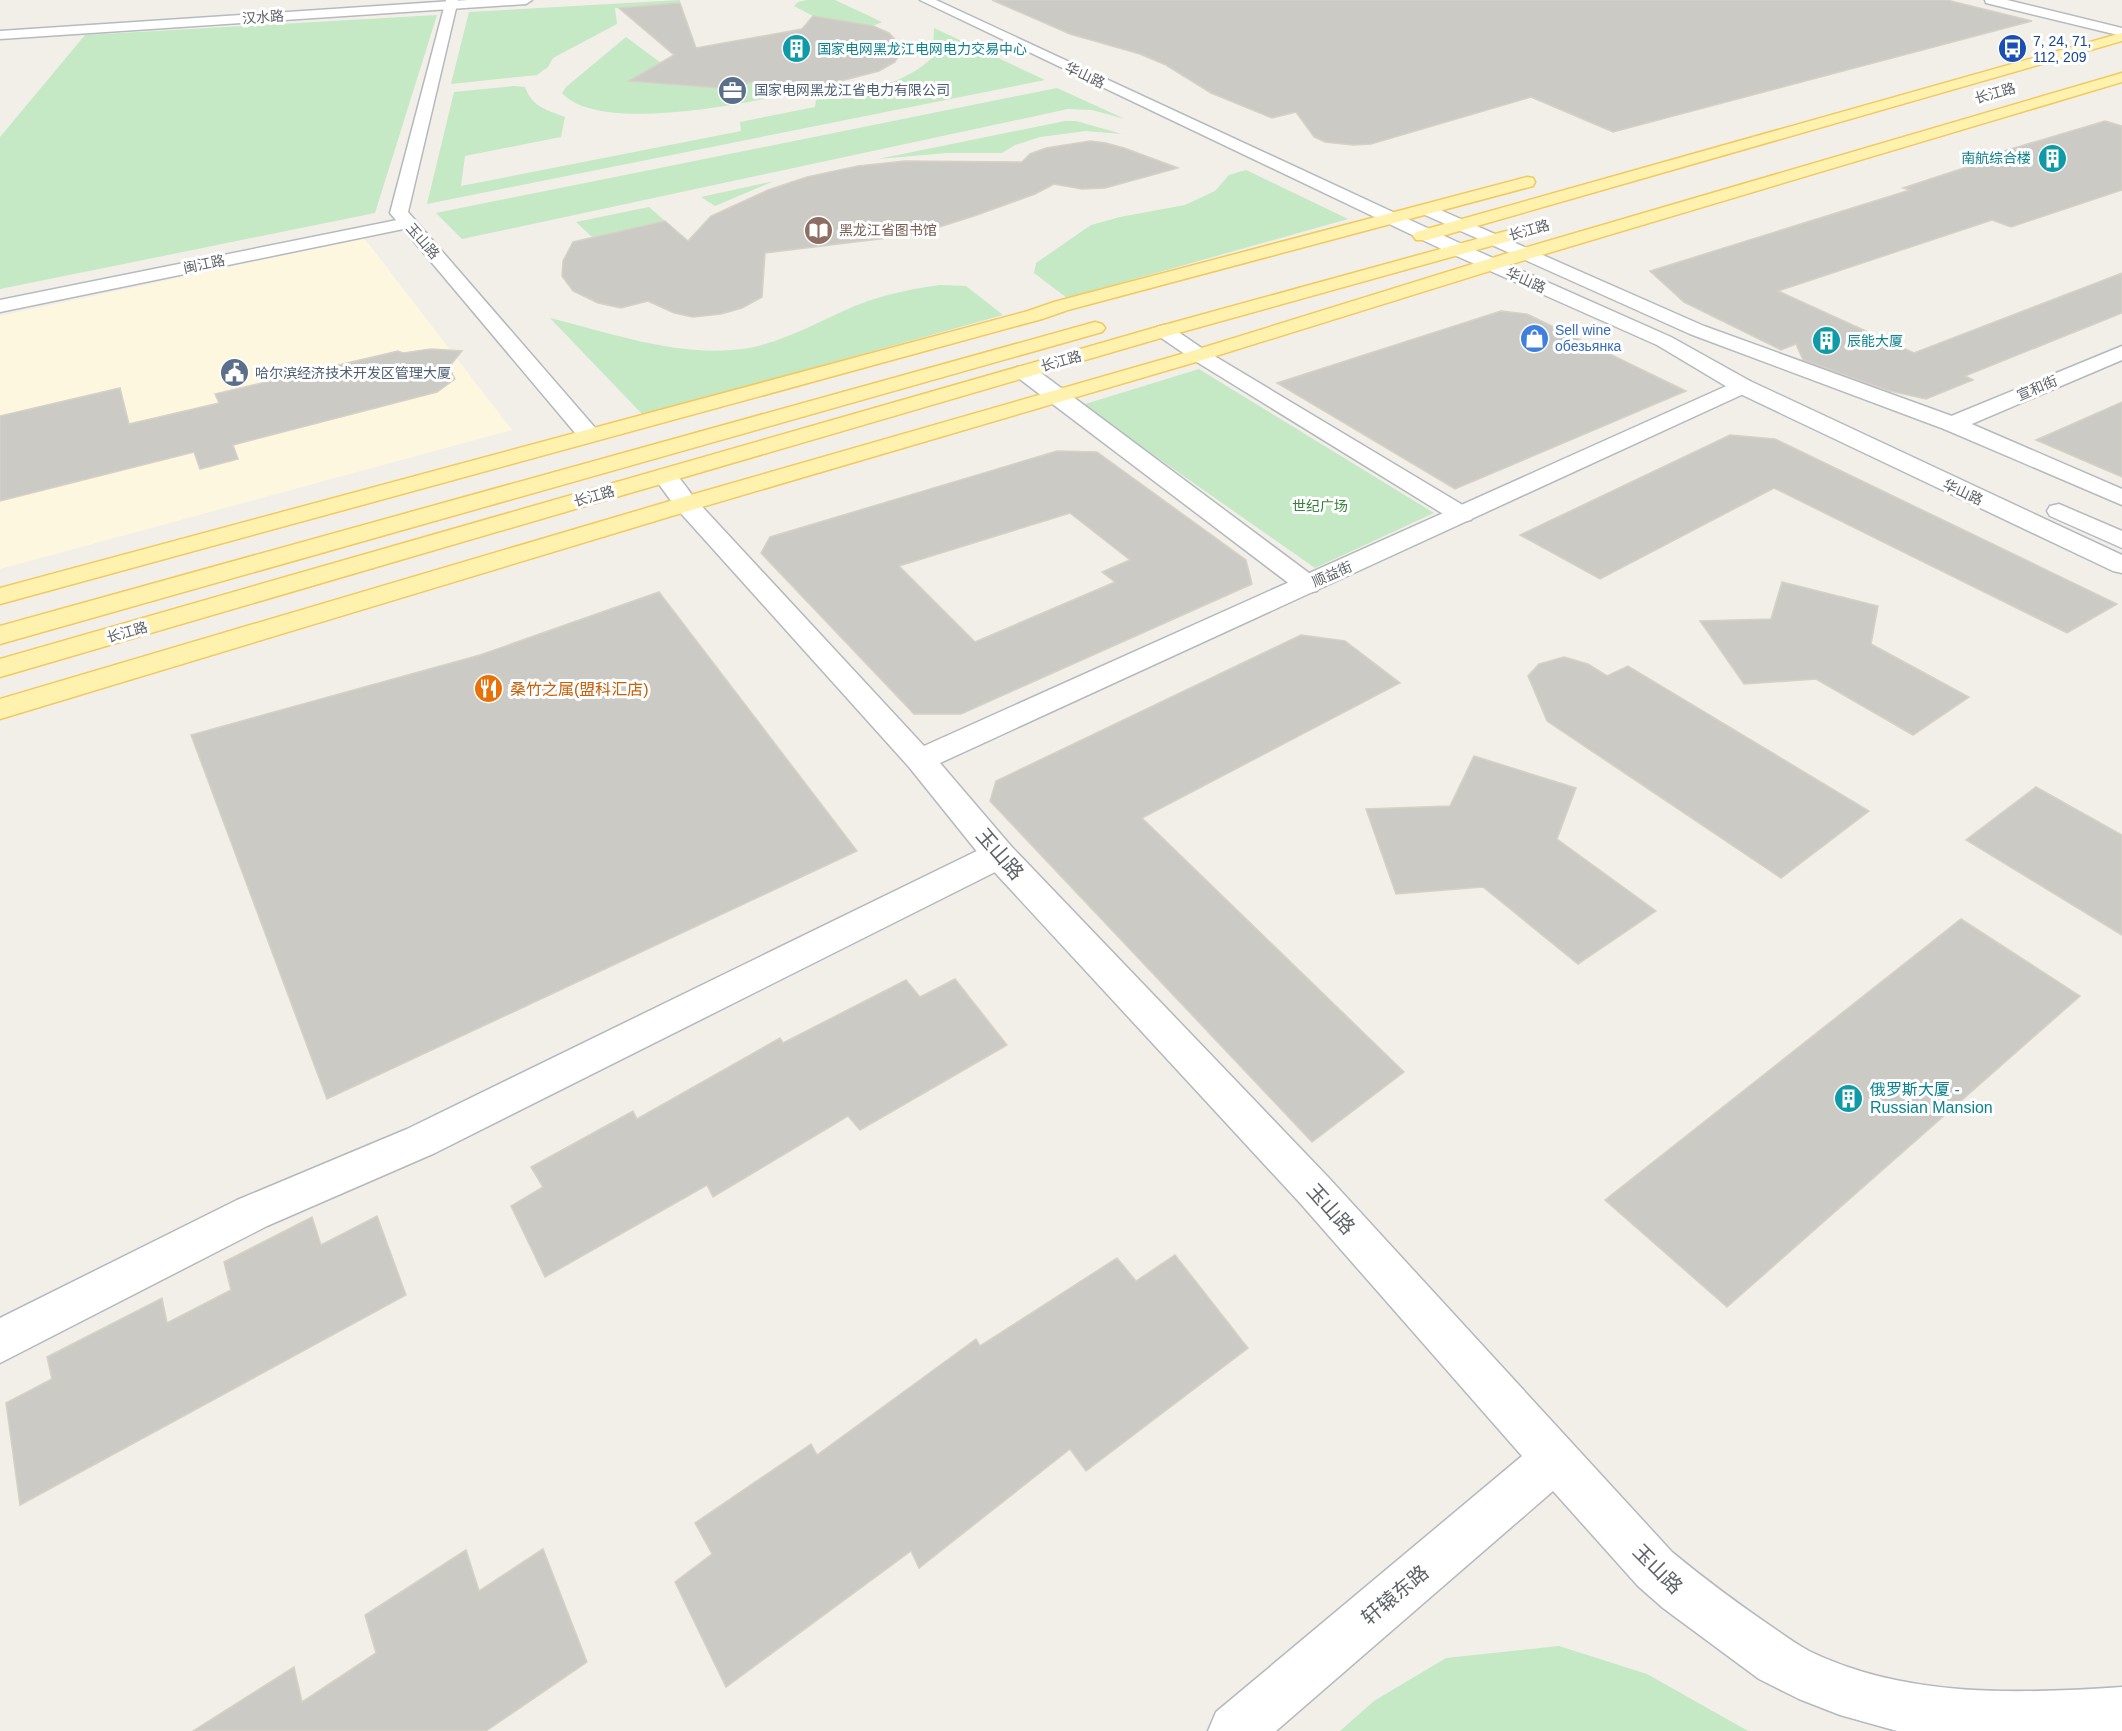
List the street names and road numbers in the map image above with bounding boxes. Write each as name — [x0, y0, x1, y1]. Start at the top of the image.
street label: 汉水路 — [241, 8, 285, 26]
street label: 华山路 — [1063, 59, 1107, 91]
street label: 长江路 — [1973, 80, 2017, 106]
street label: 长江路 — [1507, 217, 1551, 243]
street label: 玉山路 — [403, 220, 443, 262]
street label: 闽江路 — [182, 252, 226, 276]
street label: 华山路 — [1504, 264, 1548, 296]
street label: 长江路 — [1039, 348, 1083, 374]
street label: 宣和街 — [2015, 372, 2059, 404]
street label: 华山路 — [1941, 476, 1985, 508]
street label: 长江路 — [572, 483, 616, 509]
street label: 顺益街 — [1310, 558, 1354, 590]
street label: 长江路 — [105, 619, 149, 645]
street label: 玉山路 — [972, 824, 1028, 884]
street label: 玉山路 — [1303, 1179, 1359, 1239]
street label: 玉山路 — [1629, 1540, 1687, 1598]
street label: 轩辕东路 — [1357, 1561, 1433, 1629]

